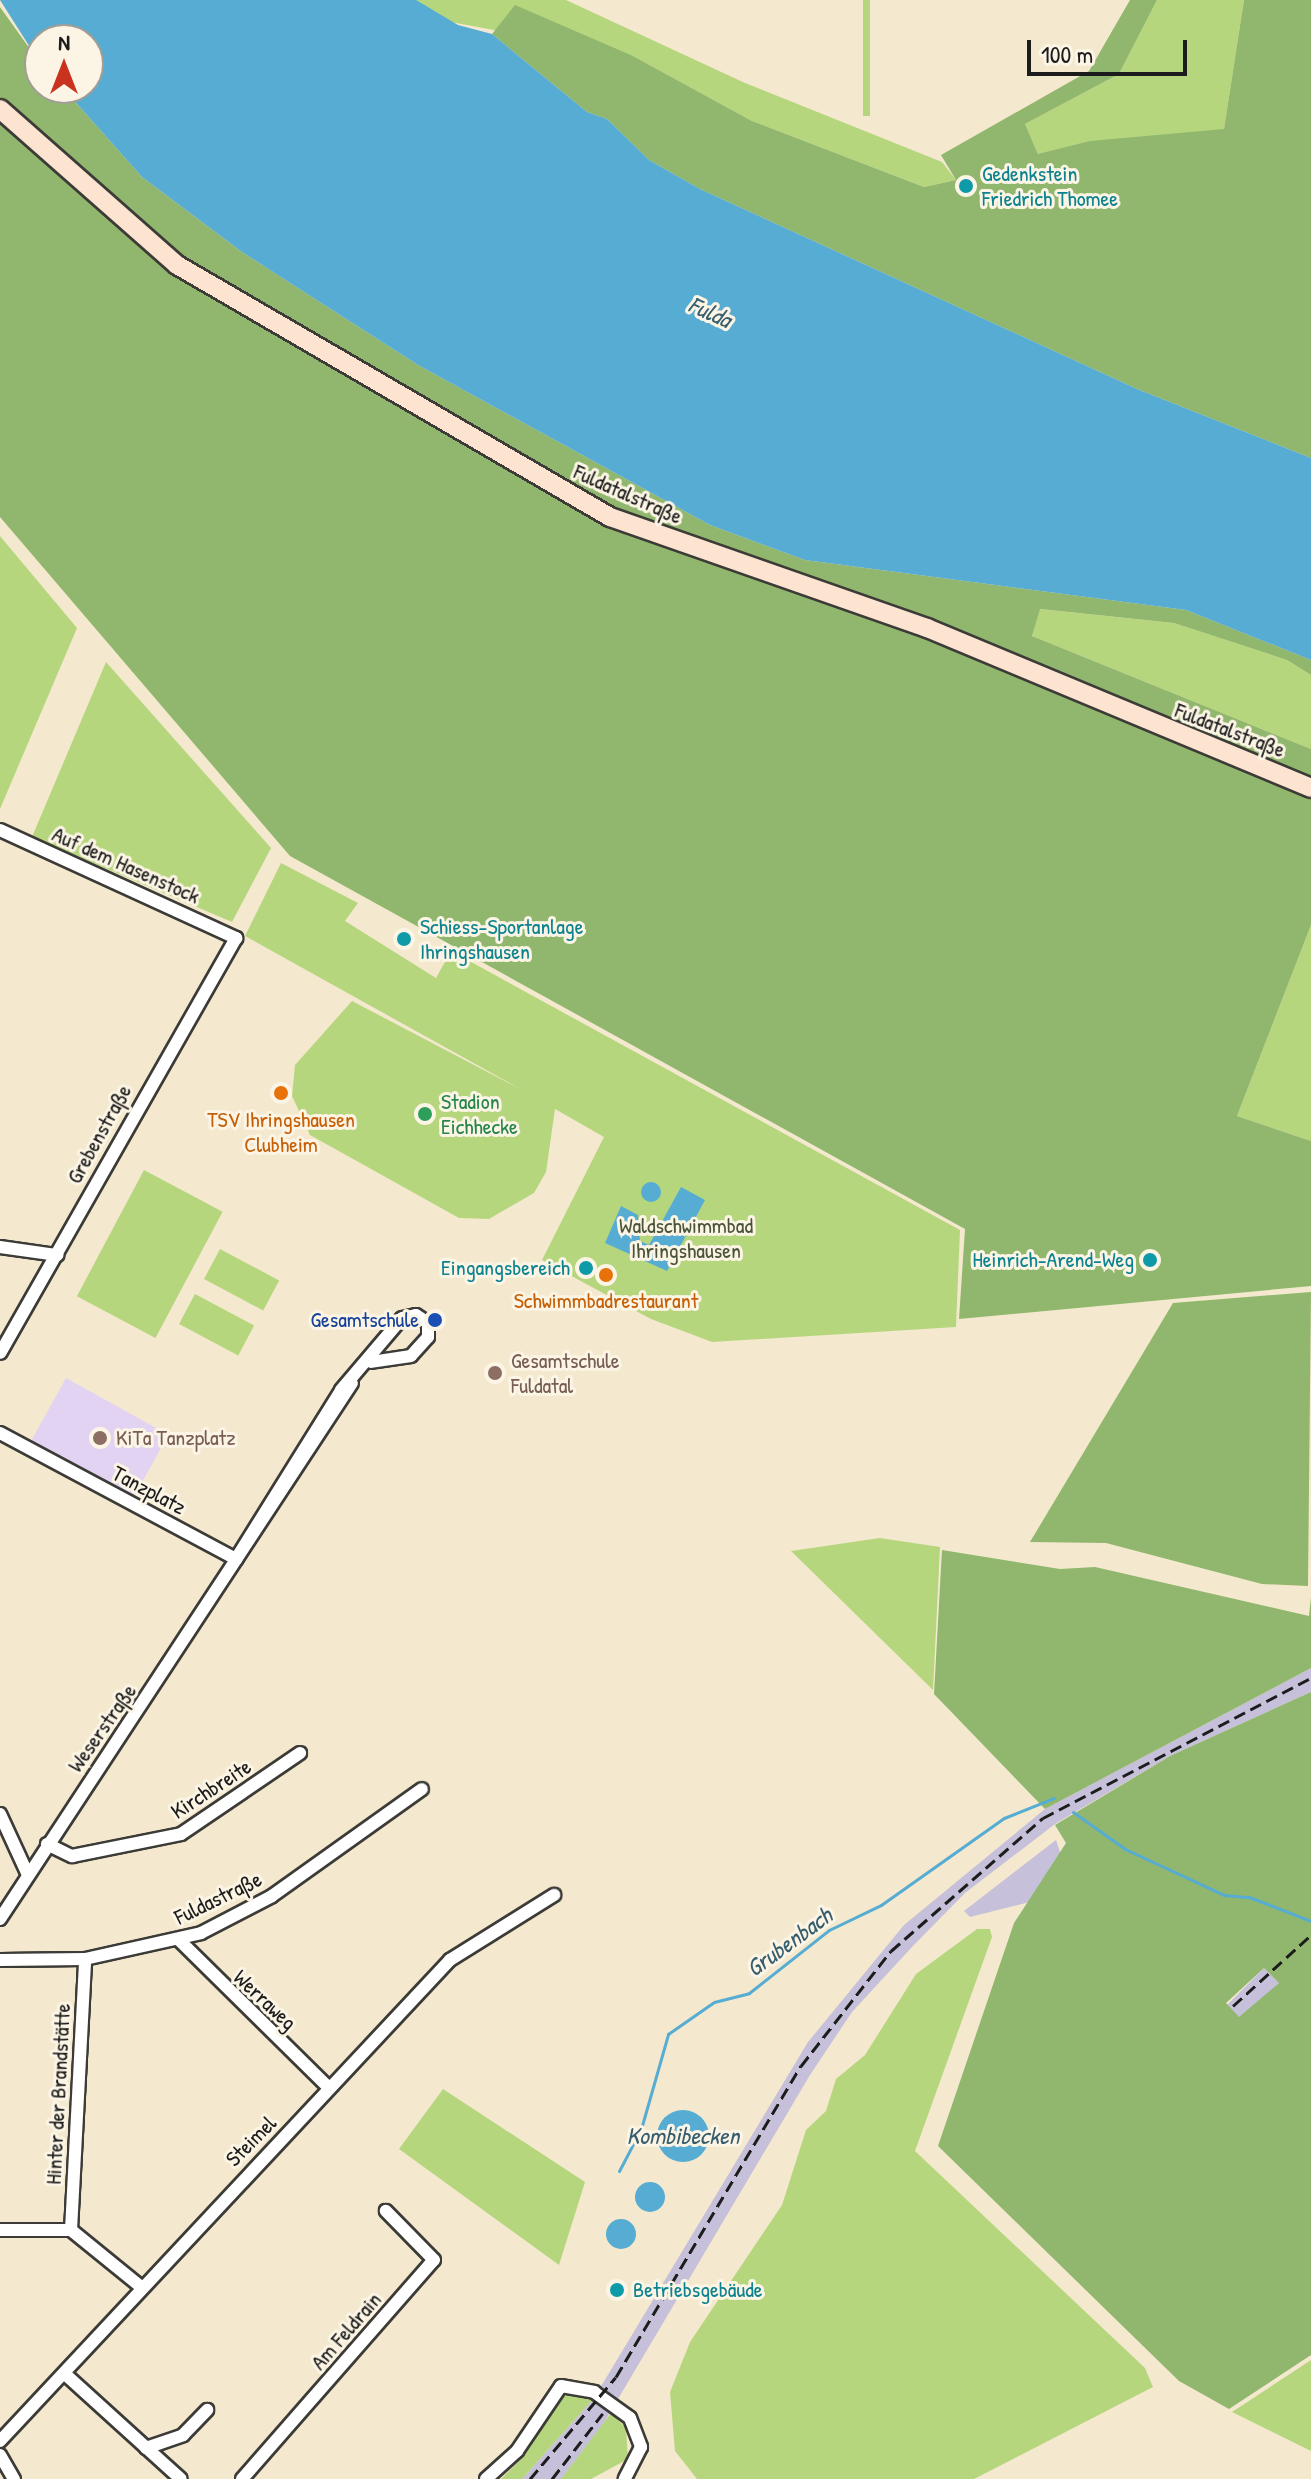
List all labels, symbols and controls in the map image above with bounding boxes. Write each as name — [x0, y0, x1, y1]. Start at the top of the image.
north arrow — [24, 24, 104, 104]
scale bar — [1031, 24, 1191, 74]
text: N — [58, 27, 70, 57]
text: 100 m — [1041, 38, 1093, 70]
place label: Gedenkstein Friedrich Thomee — [982, 160, 1118, 212]
marker: Gedenkstein Friedrich Thomee — [957, 177, 975, 195]
water label: Fulda — [684, 290, 736, 334]
street label: Fuldatalstraße — [570, 458, 686, 530]
street label: Fuldatalstraße — [1171, 697, 1289, 763]
street label: Auf dem Hasenstock — [48, 821, 204, 909]
place label: Schiess-Sportanlage Ihringshausen — [420, 913, 583, 964]
marker: Schiess-Sportanlage Ihringshausen — [395, 930, 413, 948]
street label: Grebenstraße — [61, 1080, 137, 1188]
marker: TSV Ihringshausen Clubheim — [272, 1084, 290, 1102]
place label: Stadion Eichhecke — [441, 1088, 518, 1140]
marker: Stadion Eichhecke — [416, 1105, 434, 1123]
place label: TSV Ihringshausen Clubheim — [207, 1106, 355, 1158]
park label: Waldschwimmbad Ihringshausen — [619, 1212, 753, 1264]
place label: Heinrich-Arend-Weg — [973, 1247, 1134, 1273]
marker: Heinrich-Arend-Weg — [1141, 1251, 1159, 1269]
place label: Eingangsbereich — [441, 1255, 570, 1281]
marker: Eingangsbereich — [577, 1259, 595, 1277]
marker: Schwimmbadrestaurant — [597, 1266, 615, 1284]
place label: Schwimmbadrestaurant — [514, 1288, 698, 1314]
place label: Gesamtschule — [310, 1307, 419, 1333]
marker: Gesamtschule — [426, 1311, 444, 1329]
place label: Gesamtschule Fuldatal — [511, 1347, 620, 1398]
marker: Gesamtschule Fuldatal — [486, 1364, 504, 1382]
place label: KiTa Tanzplatz — [116, 1425, 236, 1451]
marker: KiTa Tanzplatz — [91, 1429, 109, 1447]
street label: Tanzplatz — [108, 1460, 190, 1520]
street label: Weserstraße — [62, 1679, 142, 1777]
street label: Kirchbreite — [166, 1753, 256, 1825]
street label: Fuldastraße — [170, 1866, 266, 1930]
water label: Grubenbach — [740, 1901, 838, 1983]
street label: Werraweg — [228, 1964, 302, 2036]
street label: Hinter der Brandstätte — [40, 2003, 76, 2185]
street label: Steimel — [220, 2110, 282, 2172]
water label: Kombibecken — [627, 2122, 739, 2150]
place label: Betriebsgebäude — [633, 2277, 763, 2303]
marker: Betriebsgebäude — [608, 2281, 626, 2299]
street label: Am Feldrain — [305, 2287, 387, 2375]

